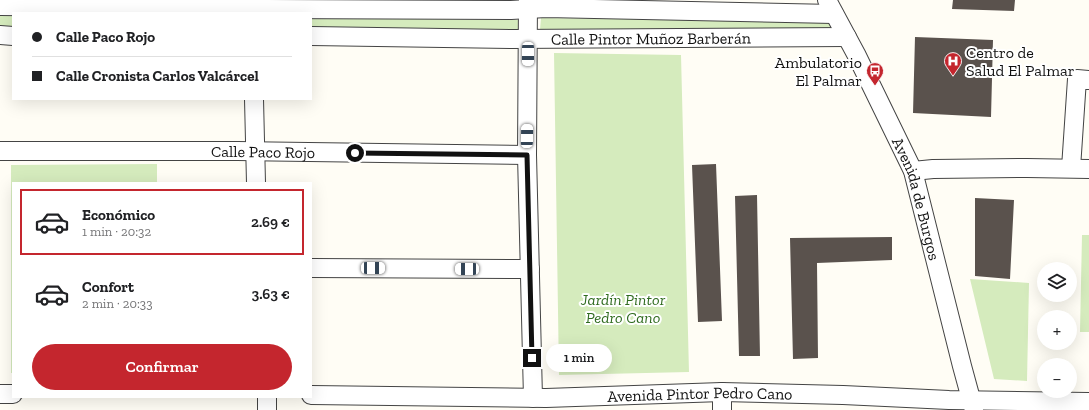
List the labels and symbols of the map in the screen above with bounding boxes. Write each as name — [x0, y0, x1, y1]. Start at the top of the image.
street label: Calle Pintor Muñoz Barberán — [551, 29, 752, 49]
car — [522, 42, 534, 66]
place label: Centro de Salud El Palmar — [966, 43, 1075, 80]
hospital icon: Centro de Salud El Palmar — [943, 51, 963, 76]
place label: Ambulatorio El Palmar — [775, 53, 862, 90]
bus stop icon: Ambulatorio El Palmar — [865, 61, 885, 86]
car — [521, 124, 533, 148]
street label: Avenida de Burgos — [888, 134, 944, 262]
street label: Calle Paco Rojo — [211, 142, 315, 162]
route start — [346, 144, 364, 162]
car — [361, 262, 385, 274]
car — [455, 263, 479, 275]
park label: Jardín Pintor Pedro Cano — [580, 290, 666, 327]
callout: 1 min — [546, 344, 612, 372]
route end — [523, 349, 541, 367]
street label: Avenida Pintor Pedro Cano — [607, 383, 793, 406]

